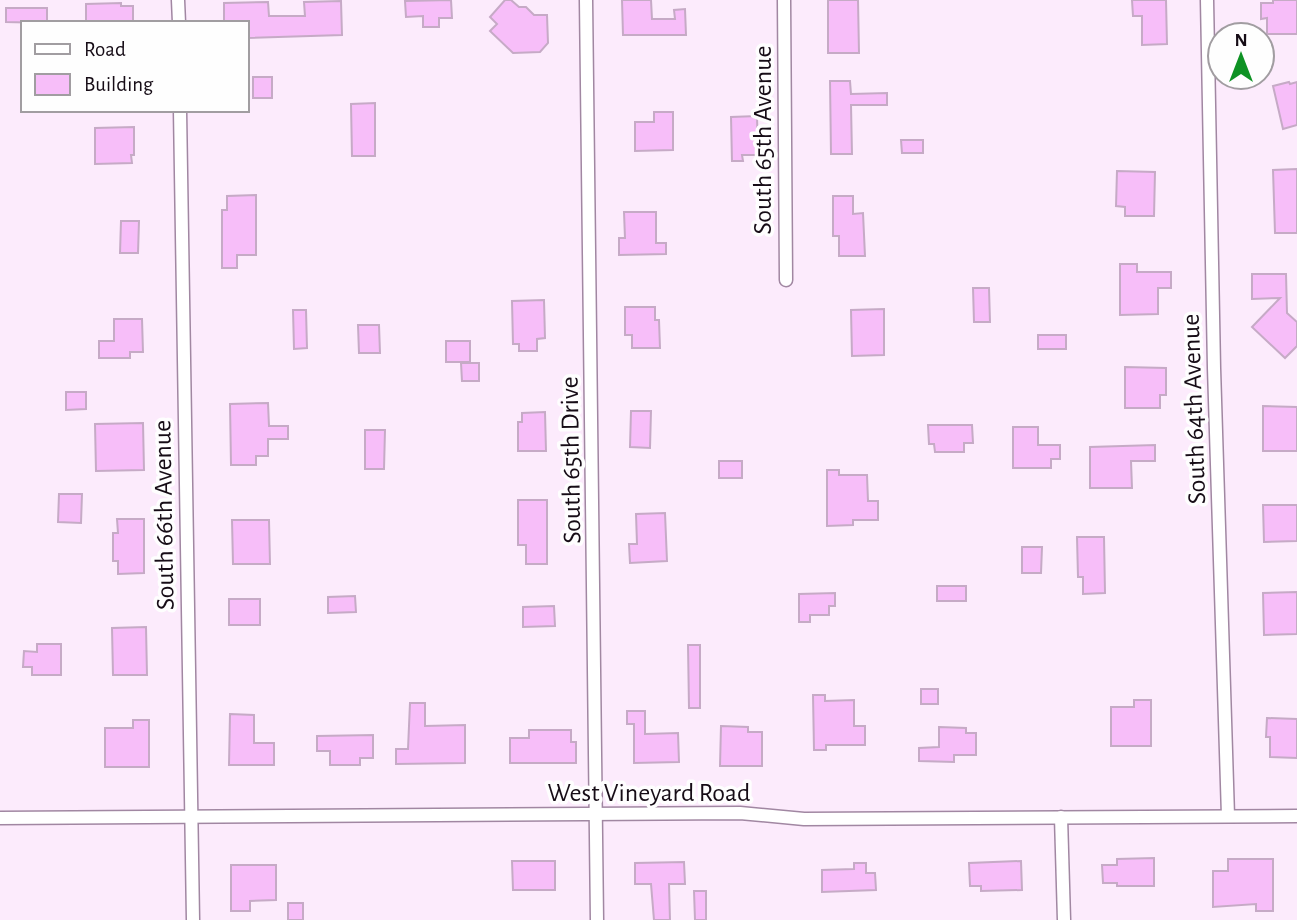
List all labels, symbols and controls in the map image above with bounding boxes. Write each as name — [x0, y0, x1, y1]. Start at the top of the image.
legend — [21, 21, 248, 112]
north arrow — [1206, 21, 1276, 91]
text: N — [1234, 31, 1248, 50]
text: Road — [84, 39, 126, 60]
street label: South 65th Avenue — [750, 46, 776, 234]
text: Building — [84, 74, 154, 95]
street label: South 64th Avenue — [1178, 313, 1210, 505]
street label: South 65th Drive — [557, 376, 585, 544]
street label: South 66th Avenue — [149, 420, 179, 610]
street label: West Vineyard Road — [548, 780, 750, 806]

